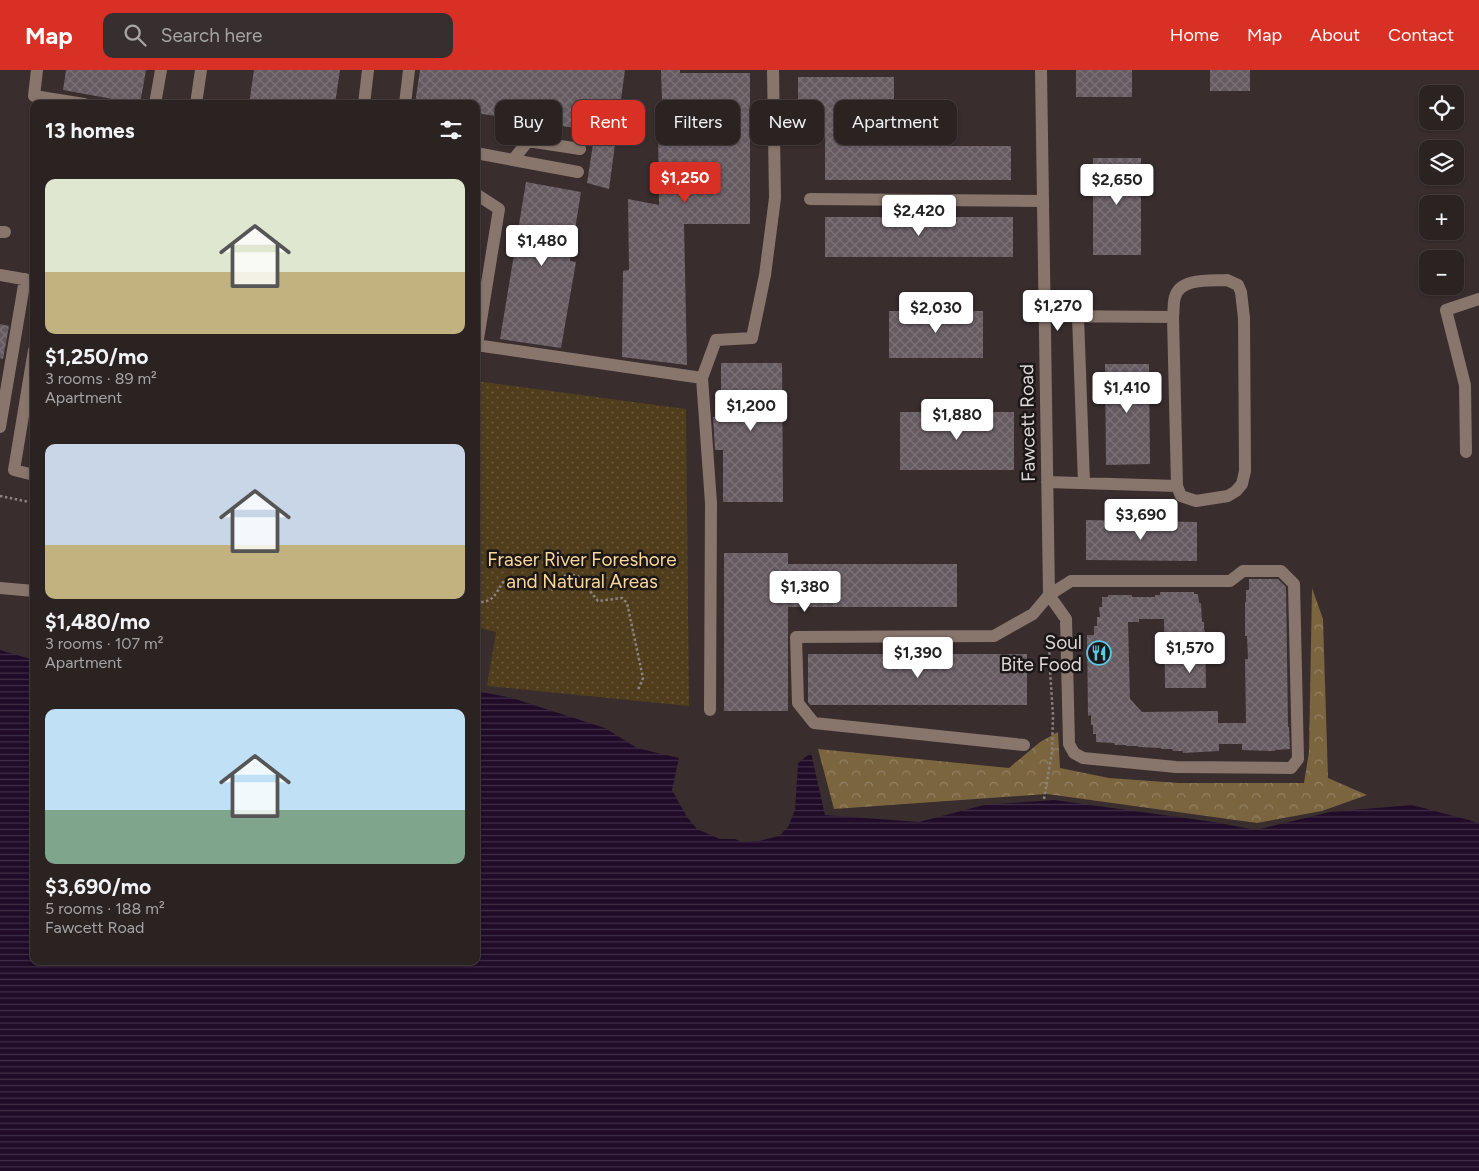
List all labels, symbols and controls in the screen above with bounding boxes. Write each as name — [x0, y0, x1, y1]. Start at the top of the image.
search box — [103, 13, 453, 58]
text: Map — [25, 21, 73, 50]
icon: search — [121, 21, 149, 49]
text: Search here — [161, 24, 262, 47]
text: Home — [1170, 24, 1219, 46]
text: Map — [1247, 24, 1282, 46]
text: About — [1310, 24, 1360, 46]
text: Contact — [1388, 24, 1454, 46]
map controls — [1419, 85, 1464, 295]
button: locate — [1419, 85, 1464, 130]
chip: Buy — [495, 100, 562, 145]
chip: Rent — [572, 100, 645, 145]
chip: Filters — [655, 100, 740, 145]
chip: New — [750, 100, 824, 145]
chip: Apartment — [834, 100, 957, 145]
icon: filters — [437, 116, 465, 144]
text: 13 homes — [45, 118, 134, 143]
button: layers — [1419, 140, 1464, 185]
pin: $1,250 — [644, 162, 726, 204]
pin: $2,650 — [1076, 164, 1158, 206]
text: $1,250 — [661, 168, 709, 187]
text: $2,650 — [1091, 170, 1143, 189]
pin: $2,420 — [878, 194, 960, 237]
button: + — [1419, 195, 1464, 240]
text: $2,420 — [893, 201, 945, 220]
icon: home — [210, 211, 300, 301]
pin: $1,480 — [501, 224, 583, 267]
text: $1,480 — [517, 231, 567, 250]
button: − — [1419, 250, 1464, 295]
pin: $1,270 — [1017, 290, 1099, 332]
pin: $2,030 — [895, 292, 977, 334]
text: $1,270 — [1034, 296, 1082, 315]
text: $2,030 — [910, 298, 962, 317]
text: $1,250/mo — [45, 344, 148, 369]
street label: Fawcett Road — [1015, 364, 1040, 482]
text: 3 rooms · 89 m² — [45, 369, 157, 388]
pin: $1,410 — [1086, 372, 1168, 414]
text: $1,410 — [1104, 378, 1150, 397]
text: Apartment — [45, 388, 122, 407]
pin: $1,200 — [710, 390, 792, 432]
text: $1,200 — [726, 396, 776, 415]
pin: $1,880 — [916, 398, 998, 441]
text: $1,880 — [932, 405, 982, 424]
icon: home — [210, 476, 300, 566]
pin: $3,690 — [1100, 498, 1182, 541]
text: $3,690 — [1116, 505, 1166, 524]
park label: Fraser River Foreshore and Natural Areas — [487, 548, 677, 593]
pin: $1,380 — [764, 570, 846, 613]
text: $1,380 — [781, 577, 829, 596]
text: $1,480/mo — [45, 609, 150, 634]
place label: Soul Bite Food — [1000, 631, 1082, 676]
pin: $1,570 — [1149, 632, 1231, 674]
text: 3 rooms · 107 m² — [45, 634, 163, 653]
pin: $1,390 — [877, 636, 959, 679]
text: $1,570 — [1166, 638, 1214, 657]
restaurant icon: Soul Bite Food — [1086, 640, 1112, 666]
text: $1,390 — [894, 643, 942, 662]
text: Apartment — [45, 653, 122, 672]
icon: home — [210, 741, 300, 831]
text: $3,690/mo — [45, 874, 151, 899]
text: 5 rooms · 188 m² — [45, 899, 165, 918]
text: Fawcett Road — [45, 918, 144, 937]

